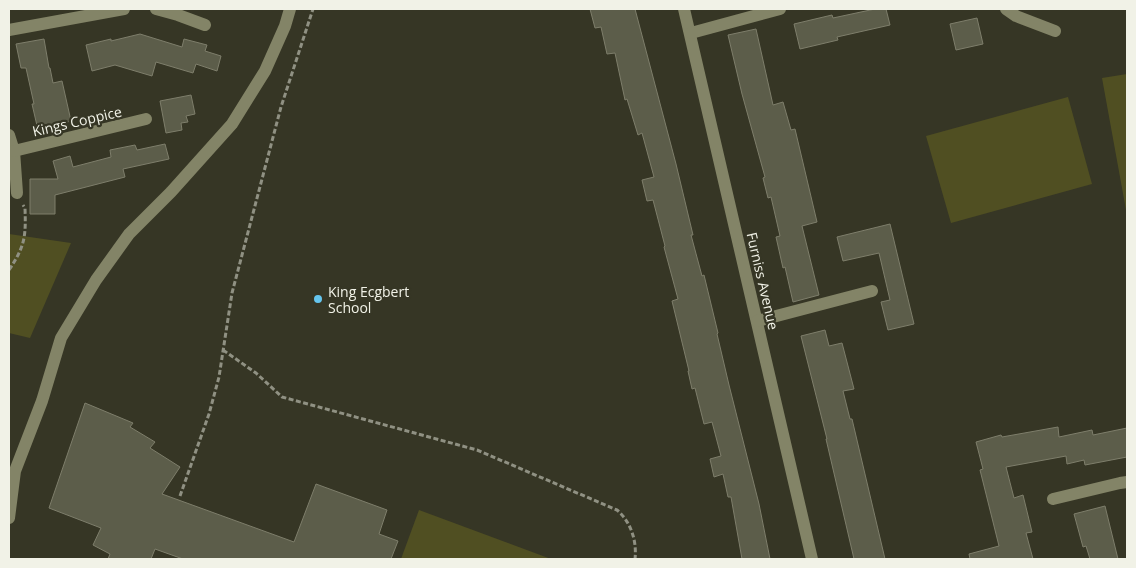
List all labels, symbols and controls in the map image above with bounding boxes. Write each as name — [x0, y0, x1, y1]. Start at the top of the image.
street label: Kings Coppice — [30, 101, 124, 141]
street label: Furniss Avenue — [743, 230, 783, 332]
place label: King Ecgbert School — [328, 282, 409, 317]
marker: King Ecgbert School — [312, 293, 324, 305]

